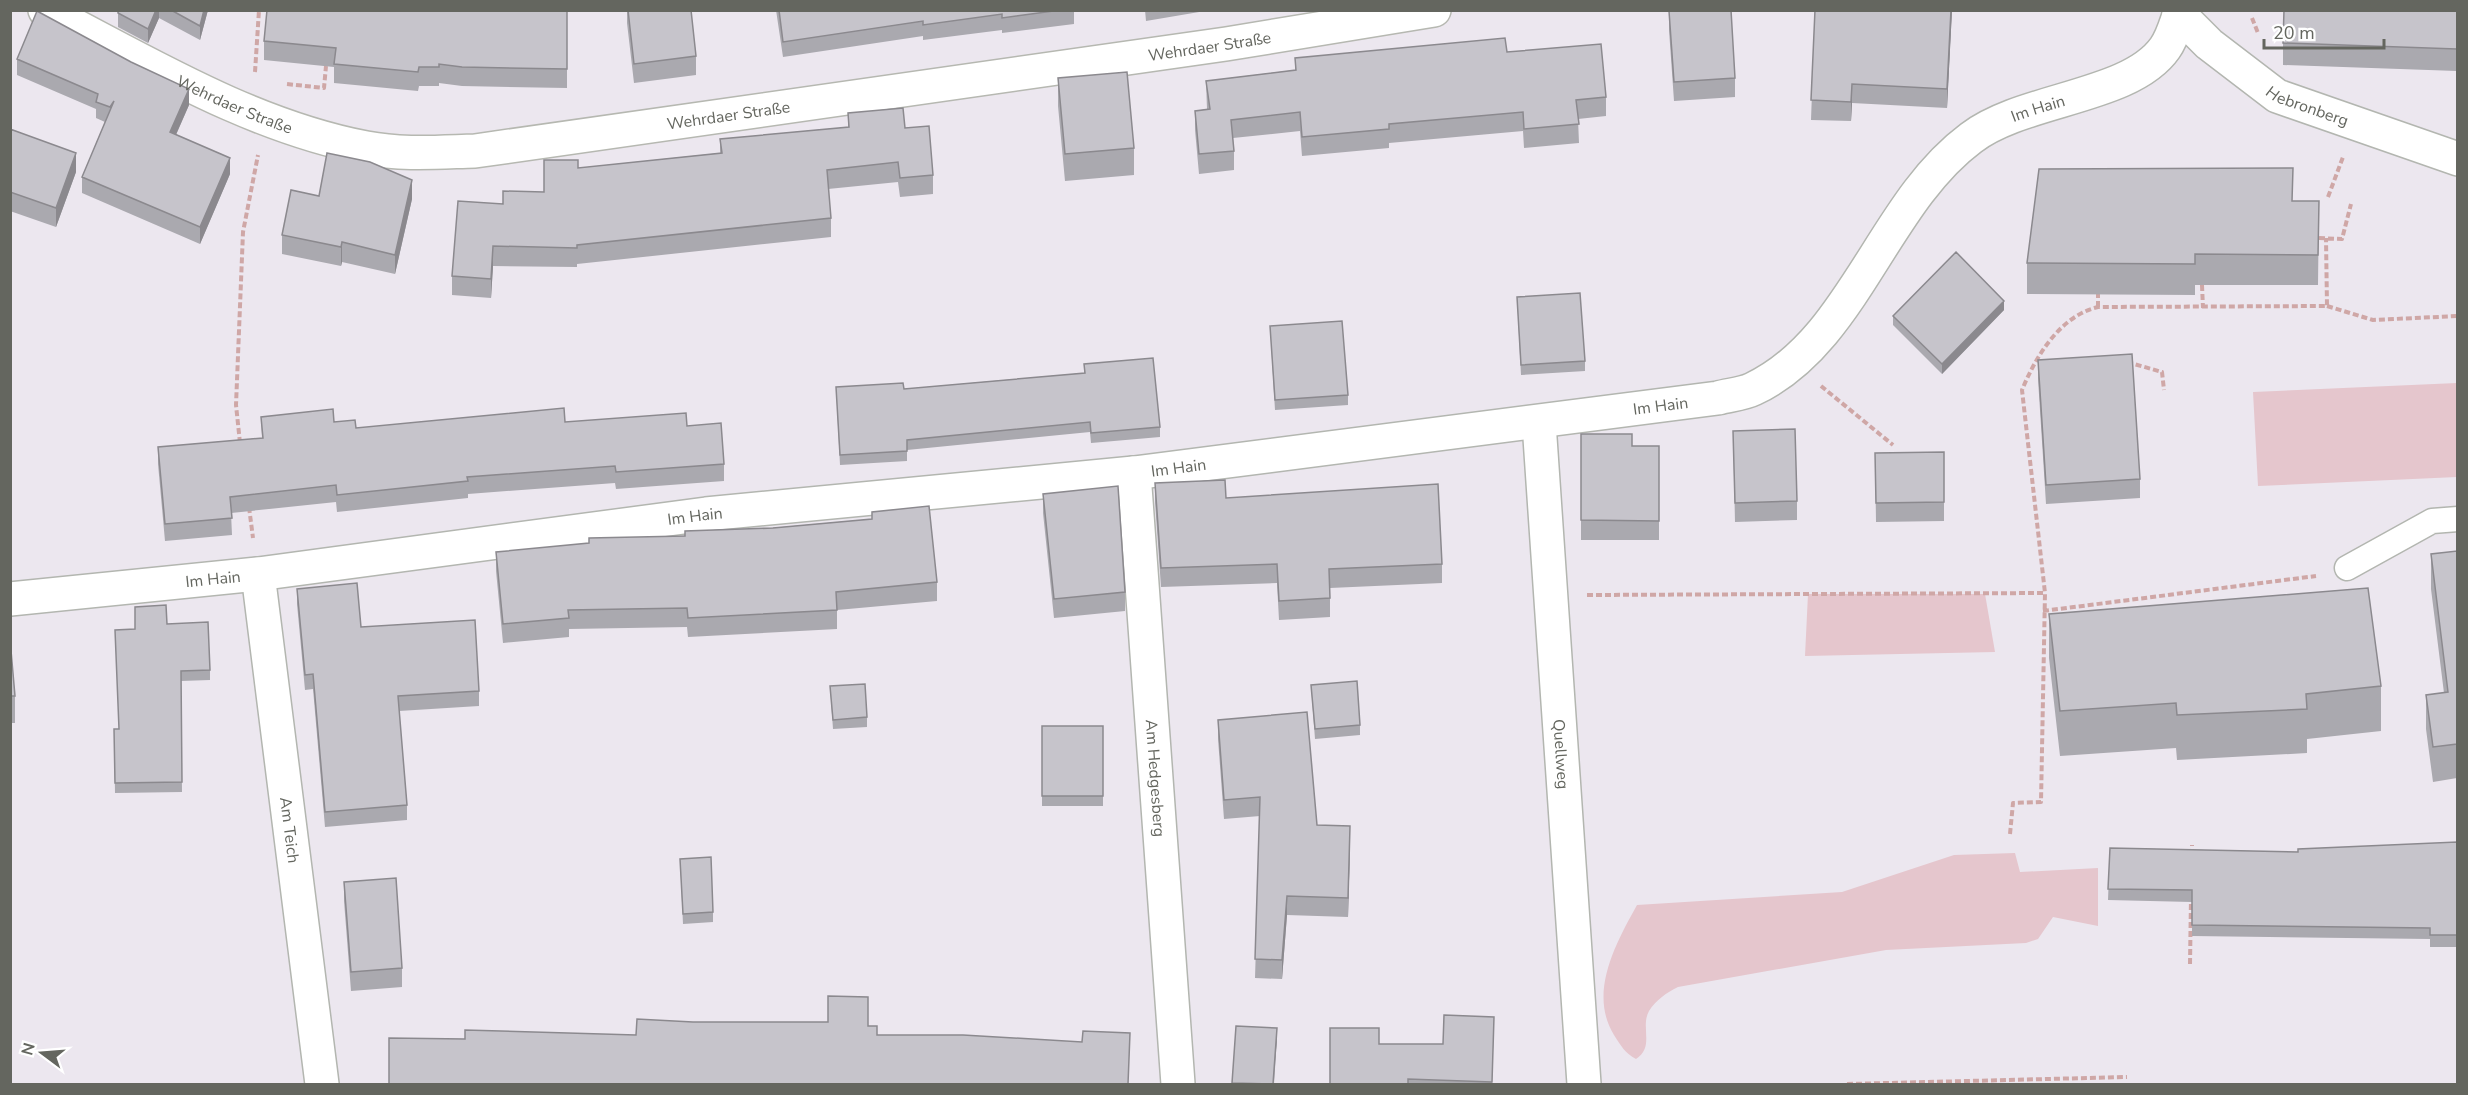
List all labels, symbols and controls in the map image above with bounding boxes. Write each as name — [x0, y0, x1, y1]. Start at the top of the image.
scale bar — [2264, 12, 2384, 50]
text: 20 m — [2273, 21, 2315, 45]
street label: Wehrdaer Straße — [1147, 27, 1273, 67]
street label: Wehrdaer Straße — [173, 70, 295, 139]
street label: Hebronberg — [2261, 81, 2351, 132]
street label: Im Hain — [2008, 90, 2068, 128]
street label: Wehrdaer Straße — [666, 96, 791, 136]
street label: Im Hain — [1632, 392, 1689, 421]
street label: Im Hain — [1150, 454, 1207, 483]
street label: Im Hain — [666, 502, 724, 531]
street label: Im Hain — [184, 566, 242, 593]
street label: Quellweg — [1547, 718, 1574, 790]
street label: Am Hedgesberg — [1140, 719, 1170, 838]
street label: Am Teich — [274, 796, 304, 865]
north arrow — [12, 1023, 72, 1083]
text: N — [16, 1040, 41, 1058]

